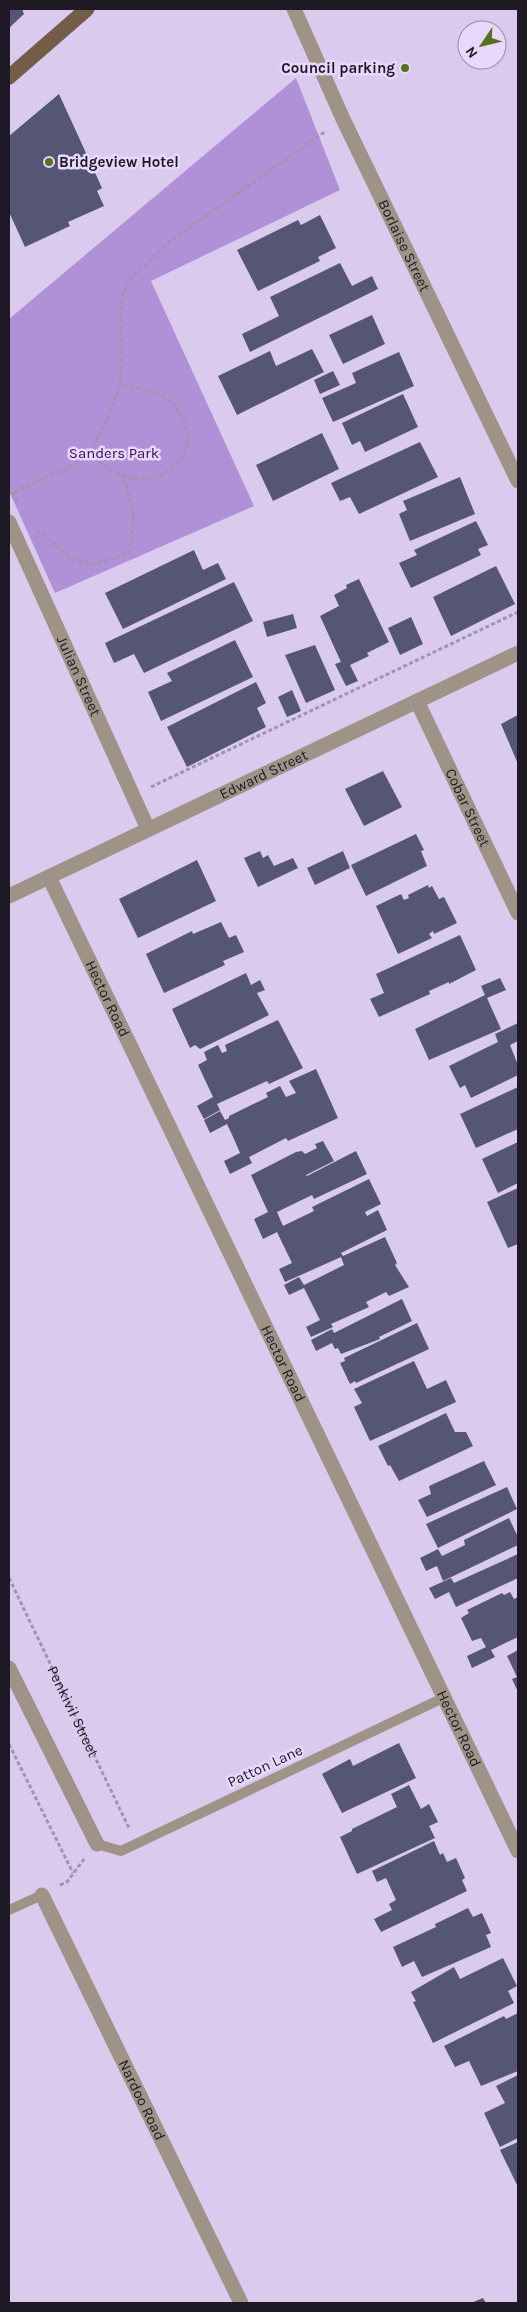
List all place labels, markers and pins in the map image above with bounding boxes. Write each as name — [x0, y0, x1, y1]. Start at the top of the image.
place label: Council parking — [281, 59, 395, 77]
marker: Council parking — [399, 62, 411, 74]
place label: Bridgeview Hotel — [59, 153, 179, 171]
marker: Bridgeview Hotel — [43, 156, 55, 168]

